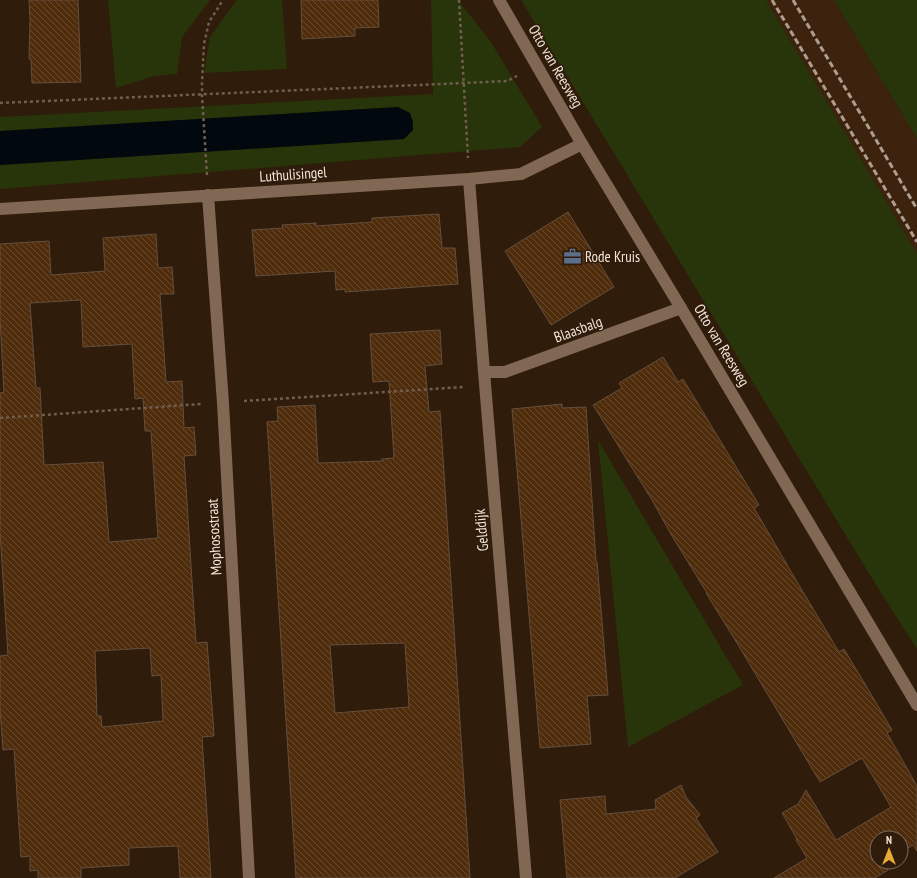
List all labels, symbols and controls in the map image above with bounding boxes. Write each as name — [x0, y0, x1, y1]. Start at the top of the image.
street label: Otto van Reesweg — [525, 21, 587, 111]
street label: Luthulisingel — [259, 162, 328, 186]
office icon: Rode Kruis — [562, 246, 582, 266]
place label: Rode Kruis — [585, 247, 640, 266]
street label: Otto van Reesweg — [690, 300, 754, 390]
street label: Blaasbalg — [551, 312, 605, 346]
street label: Mophosostraat — [203, 498, 225, 576]
street label: Gelddijk — [470, 508, 492, 552]
north arrow — [869, 830, 909, 870]
text: N — [886, 833, 892, 847]

